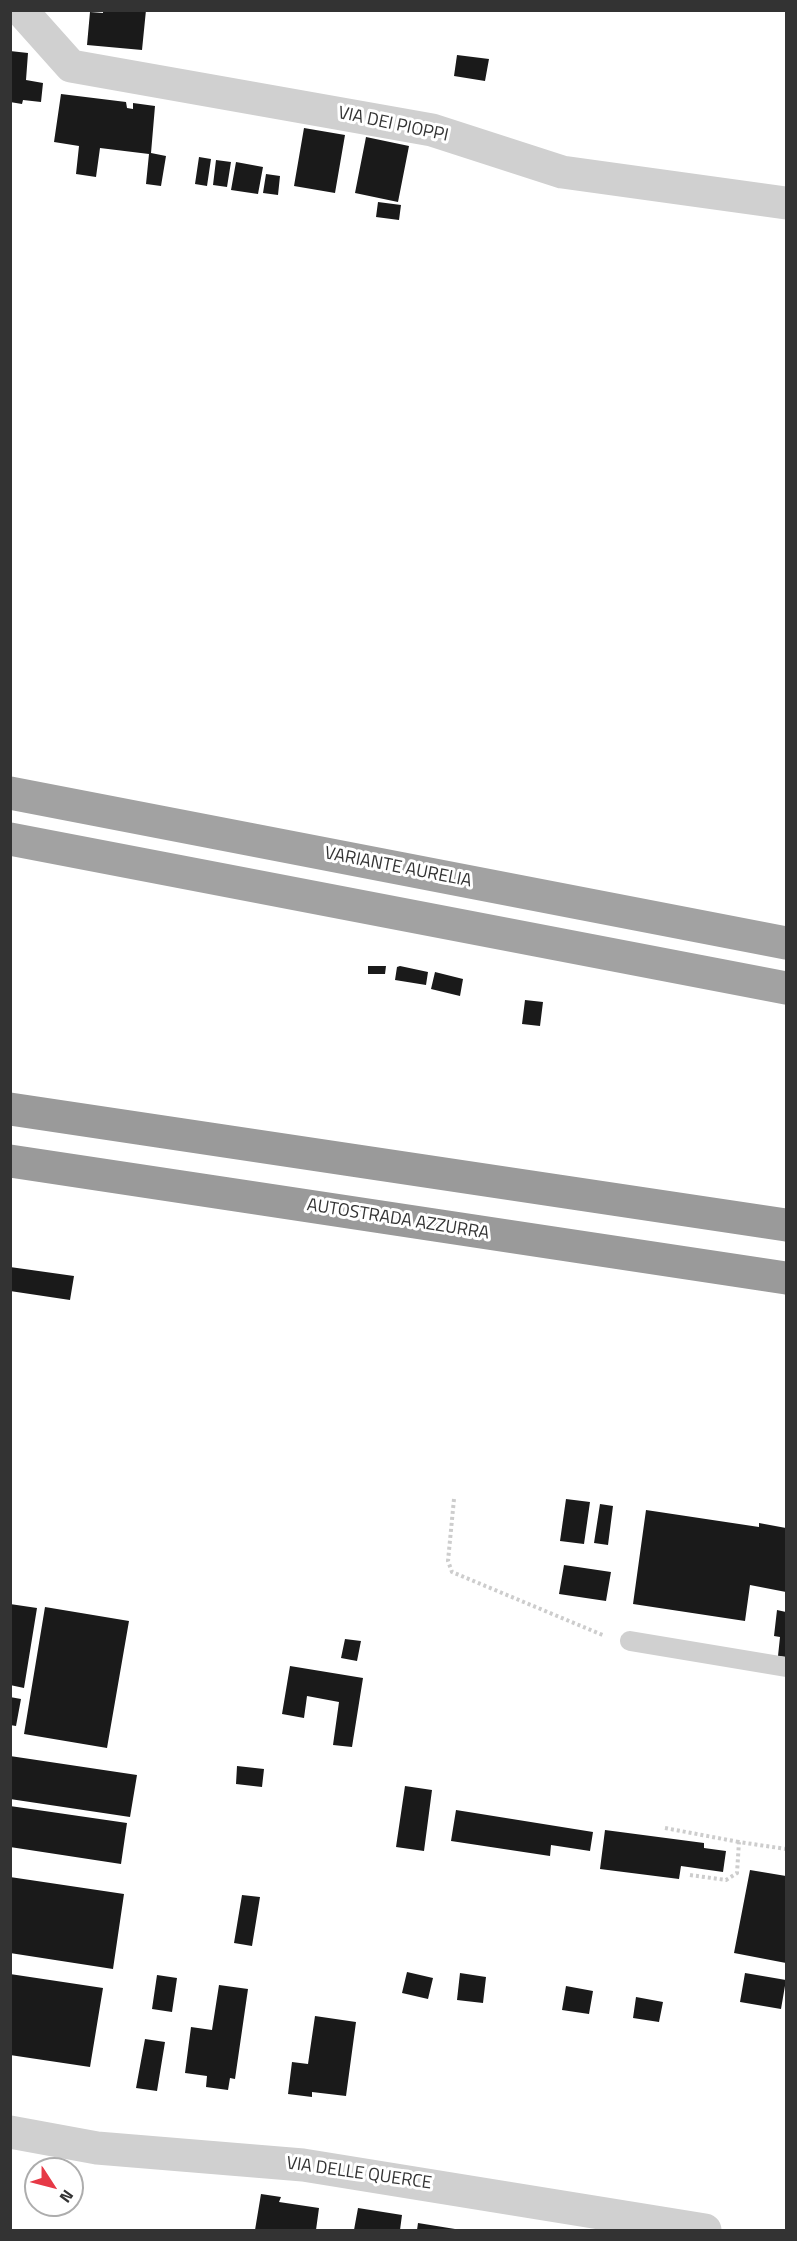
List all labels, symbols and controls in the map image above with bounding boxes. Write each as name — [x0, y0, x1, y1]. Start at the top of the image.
street label: VIA DEI PIOPPI — [336, 103, 450, 147]
street label: VARIANTE AURELIA — [323, 843, 473, 893]
street label: AUTOSTRADA AZZURRA — [305, 1195, 491, 1245]
street label: VIA DELLE QUERCE — [285, 2153, 433, 2195]
north arrow — [24, 2157, 84, 2217]
text: N — [54, 2185, 80, 2208]

